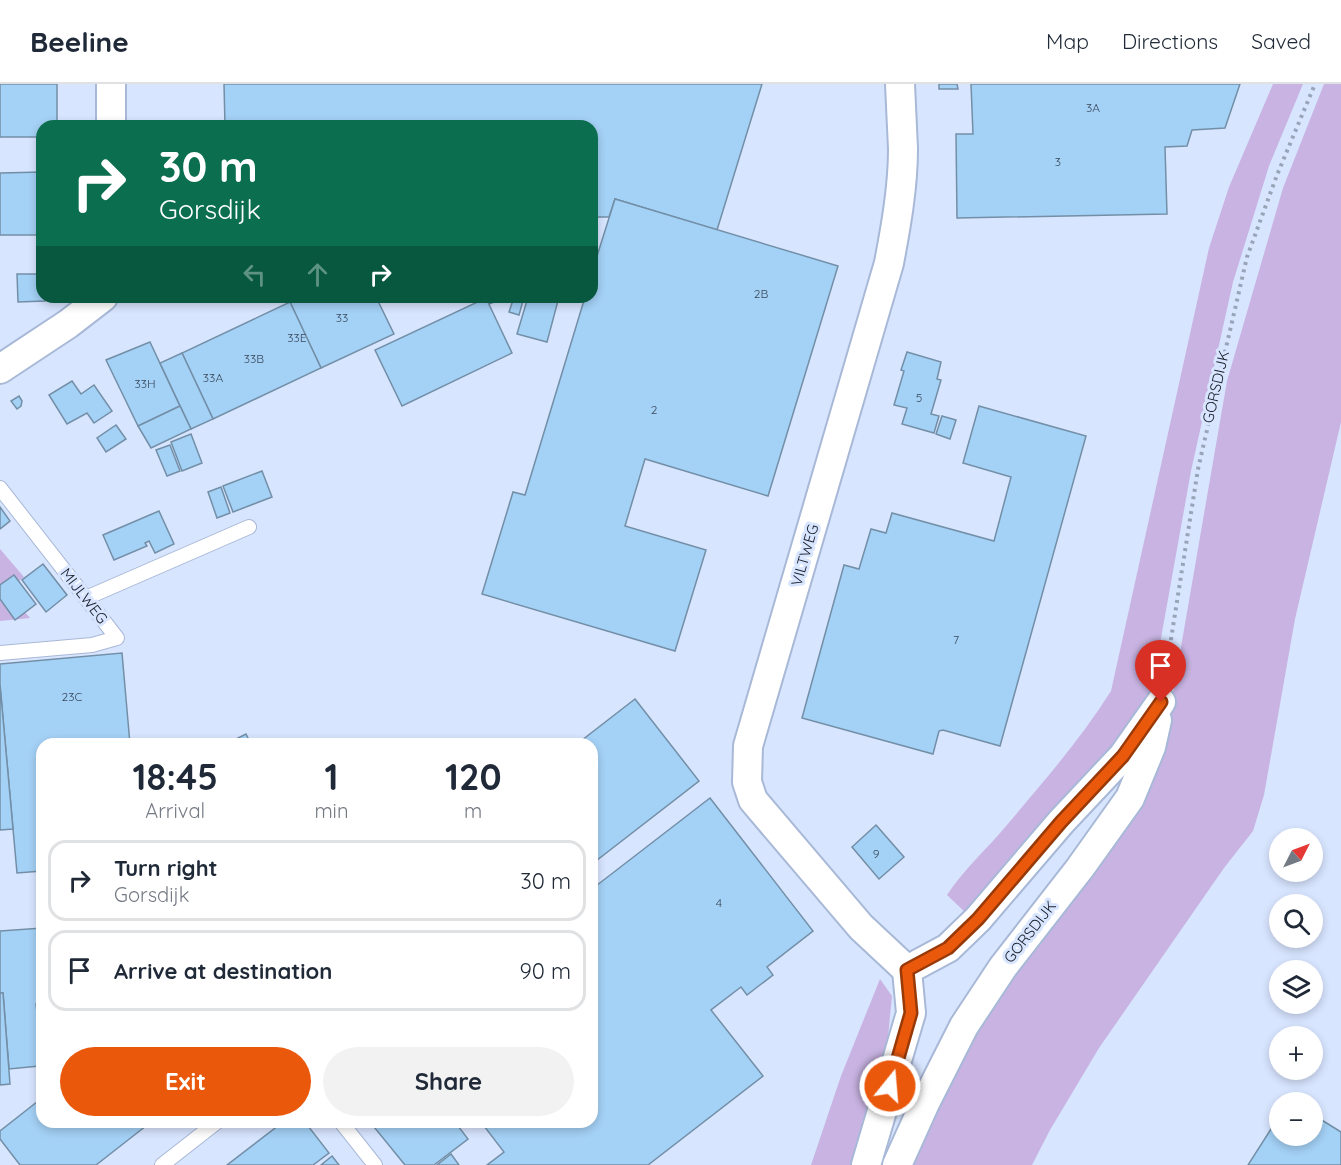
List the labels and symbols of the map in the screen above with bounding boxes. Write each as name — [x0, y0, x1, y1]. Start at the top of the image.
house number: 3A — [1086, 100, 1100, 115]
house number: 3 — [1055, 154, 1061, 169]
house number: 2B — [754, 286, 768, 301]
house number: 33 — [336, 310, 348, 325]
house number: 33E — [287, 330, 307, 345]
street label: GORSDIJK — [1198, 349, 1233, 425]
house number: 33B — [244, 351, 264, 366]
house number: 33A — [203, 370, 223, 385]
house number: 33H — [134, 376, 156, 391]
house number: 5 — [916, 390, 922, 405]
house number: 2 — [651, 402, 658, 417]
street label: VILTWEG — [787, 522, 822, 588]
street label: MIJLWEG — [57, 564, 112, 627]
house number: 7 — [953, 632, 959, 647]
pin — [1135, 640, 1186, 702]
house number: 23C — [62, 689, 83, 704]
north arrow — [1269, 828, 1323, 882]
house number: 9 — [873, 846, 880, 861]
house number: 4 — [716, 895, 722, 910]
street label: GORSDIJK — [999, 897, 1060, 967]
position arrow — [858, 1054, 922, 1118]

